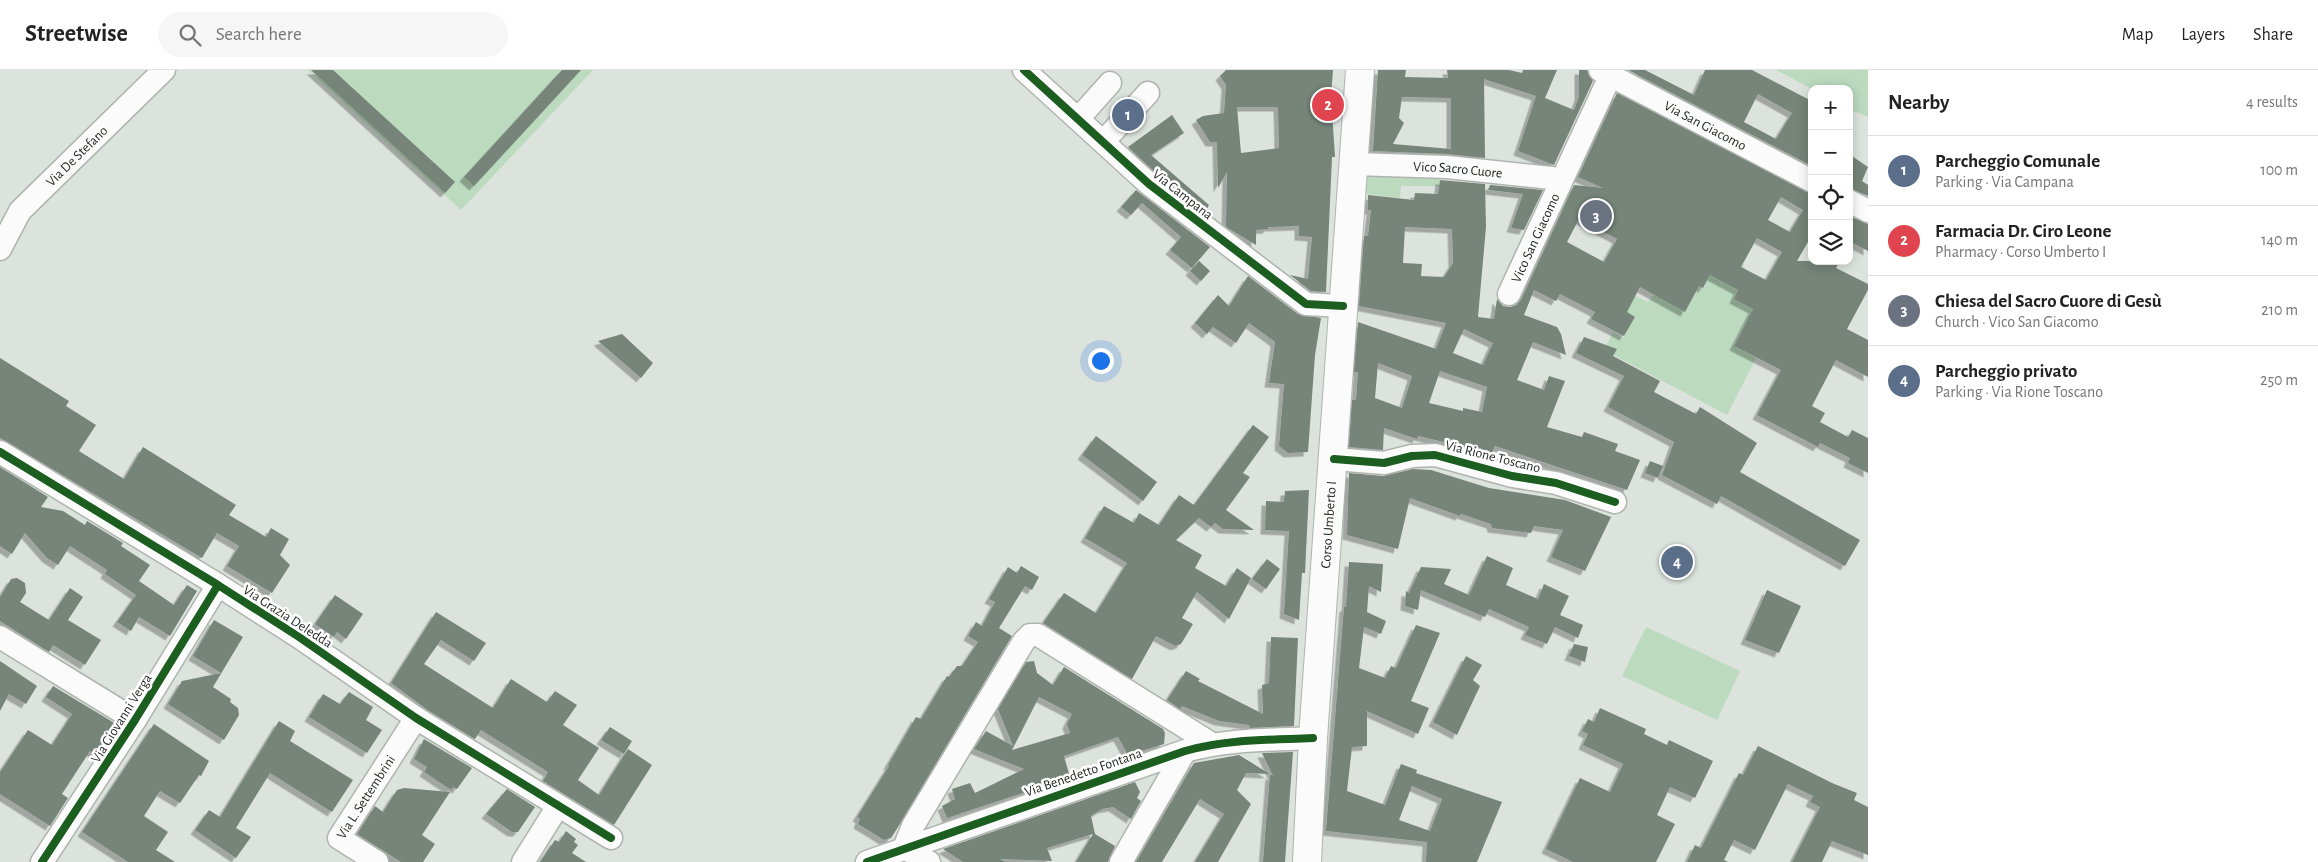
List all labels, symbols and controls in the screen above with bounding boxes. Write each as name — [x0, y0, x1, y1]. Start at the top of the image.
search box — [158, 12, 508, 57]
icon: search — [176, 21, 204, 49]
text: Streetwise — [25, 22, 128, 46]
text: Search here — [216, 25, 302, 44]
text: Map — [2122, 26, 2153, 44]
text: Layers — [2181, 26, 2225, 44]
text: Share — [2253, 26, 2293, 44]
map controls — [1808, 85, 1853, 265]
button: + — [1808, 85, 1853, 130]
pin: 2 — [1312, 86, 1344, 124]
text: Nearby — [1888, 92, 1949, 113]
text: 4 results — [2246, 94, 2298, 110]
pin: 1 — [1112, 96, 1144, 134]
street label: Via San Giacomo — [1662, 99, 1749, 153]
street label: Via De Stefano — [44, 123, 111, 189]
button: − — [1808, 130, 1853, 175]
text: Parcheggio Comunale — [1935, 152, 2100, 171]
street label: Vico Sacro Cuore — [1413, 160, 1503, 181]
text: 1 — [1901, 162, 1907, 178]
text: 100 m — [2260, 162, 2298, 178]
street label: Via Campana — [1150, 167, 1215, 223]
text: Parking · Via Campana — [1935, 174, 2074, 190]
button: locate — [1808, 175, 1853, 220]
street label: Vico San Giacomo — [1509, 191, 1563, 285]
pin: 3 — [1580, 197, 1612, 235]
button: layers — [1808, 220, 1853, 265]
text: Farmacia Dr. Ciro Leone — [1935, 222, 2111, 241]
text: 2 — [1900, 232, 1908, 248]
text: 140 m — [2261, 232, 2298, 248]
text: Pharmacy · Corso Umberto I — [1935, 244, 2106, 260]
text: Chiesa del Sacro Cuore di Gesù — [1935, 292, 2162, 311]
text: 3 — [1901, 302, 1907, 318]
text: 210 m — [2261, 302, 2298, 318]
text: Church · Vico San Giacomo — [1935, 314, 2099, 330]
your location — [1088, 348, 1114, 374]
text: Parcheggio privato — [1935, 362, 2077, 381]
text: 4 — [1900, 372, 1908, 388]
text: 250 m — [2260, 372, 2298, 388]
text: Parking · Via Rione Toscano — [1935, 384, 2103, 400]
street label: Via Rione Toscano — [1444, 438, 1542, 476]
street label: Corso Umberto I — [1319, 480, 1339, 569]
pin: 4 — [1661, 543, 1693, 581]
street label: Via Grazia Deledda — [240, 583, 335, 651]
street label: Via Giovanni Verga — [89, 671, 155, 765]
street label: Via Benedetto Fontana — [1023, 746, 1144, 800]
street label: Via L. Settembrini — [334, 753, 398, 842]

